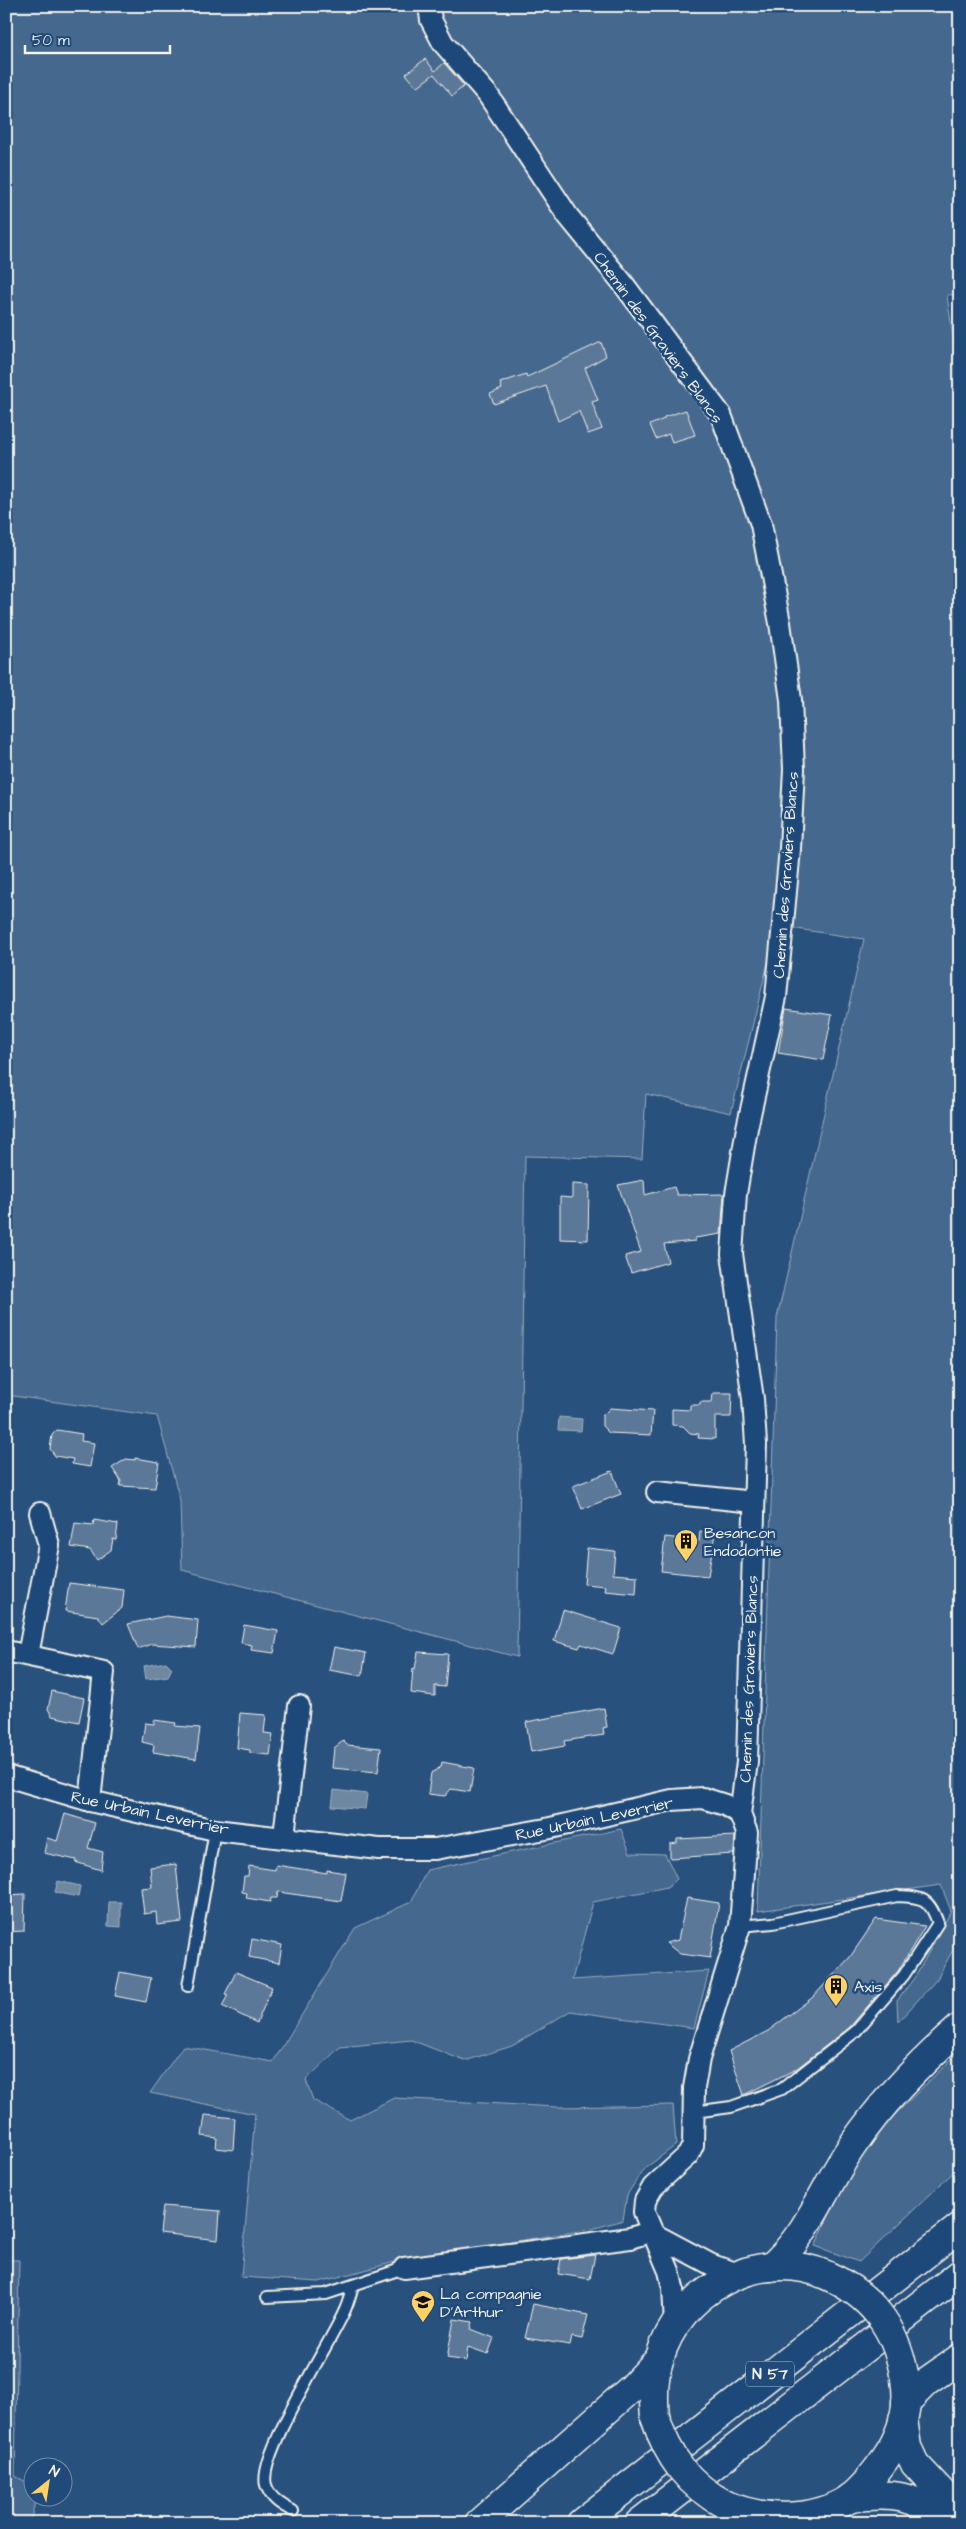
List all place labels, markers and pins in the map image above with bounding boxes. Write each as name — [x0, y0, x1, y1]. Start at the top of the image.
place label: Besancon Endodontie — [704, 1522, 782, 1562]
building icon: Besancon Endodontie — [673, 1528, 699, 1562]
building icon: Axis — [823, 1973, 849, 2007]
place label: Axis — [854, 1976, 882, 1998]
place label: La compagnie D'Arthur — [440, 2283, 542, 2323]
school or university icon: La compagnie D'Arthur — [410, 2289, 436, 2323]

